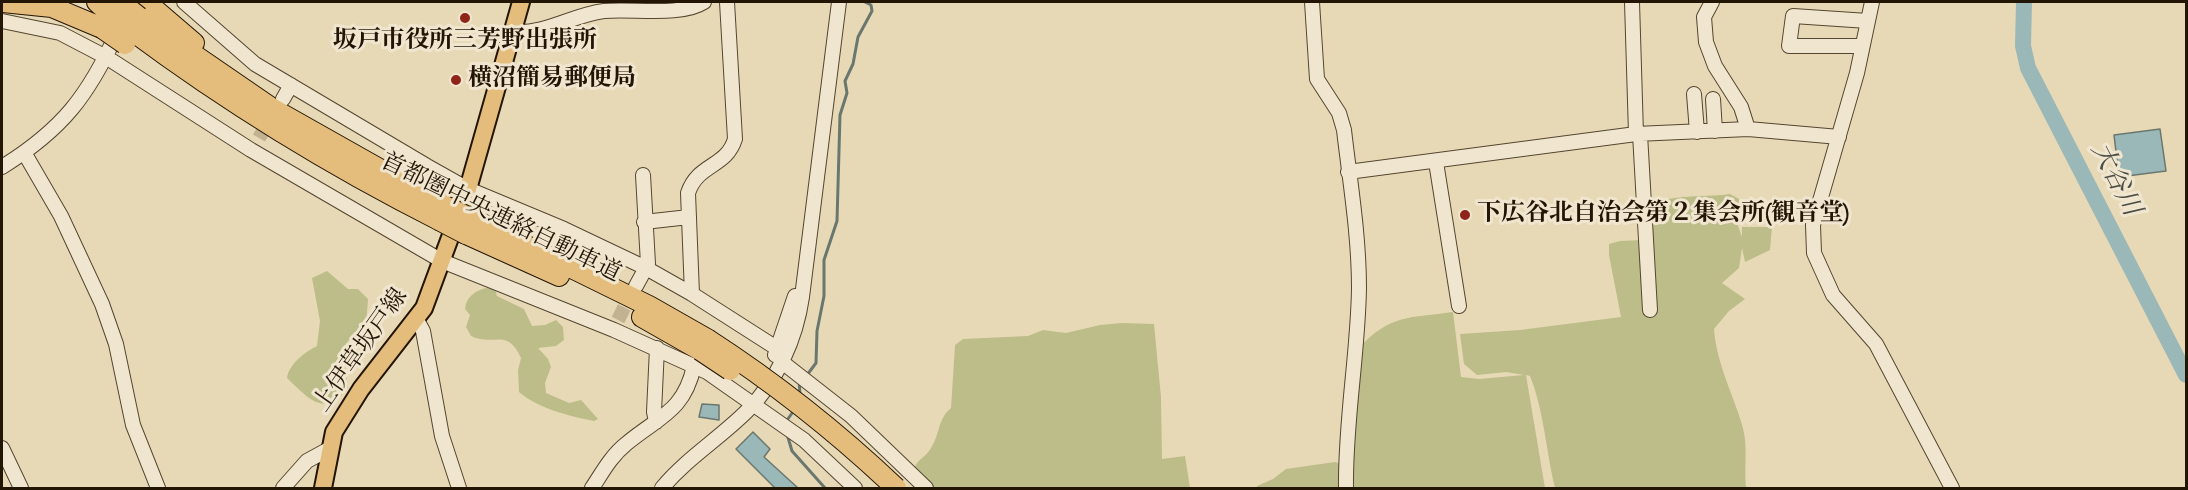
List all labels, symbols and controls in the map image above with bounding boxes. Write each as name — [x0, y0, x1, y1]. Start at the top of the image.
marker: 坂戸市役所三芳野出張所 — [458, 11, 472, 25]
place label: 坂戸市役所三芳野出張所 — [333, 28, 597, 56]
place label: 横沼簡易郵便局 — [468, 66, 636, 94]
marker: 横沼簡易郵便局 — [449, 73, 463, 87]
water label: 大谷川 — [2082, 138, 2146, 222]
street label: 首都圏中央連絡自動車道 — [375, 148, 625, 290]
place label: 下広谷北自治会第２集会所(観音堂) — [1477, 201, 1849, 229]
marker: 下広谷北自治会第２集会所(観音堂) — [1458, 208, 1472, 222]
street label: 上伊草坂戸線 — [309, 284, 415, 418]

